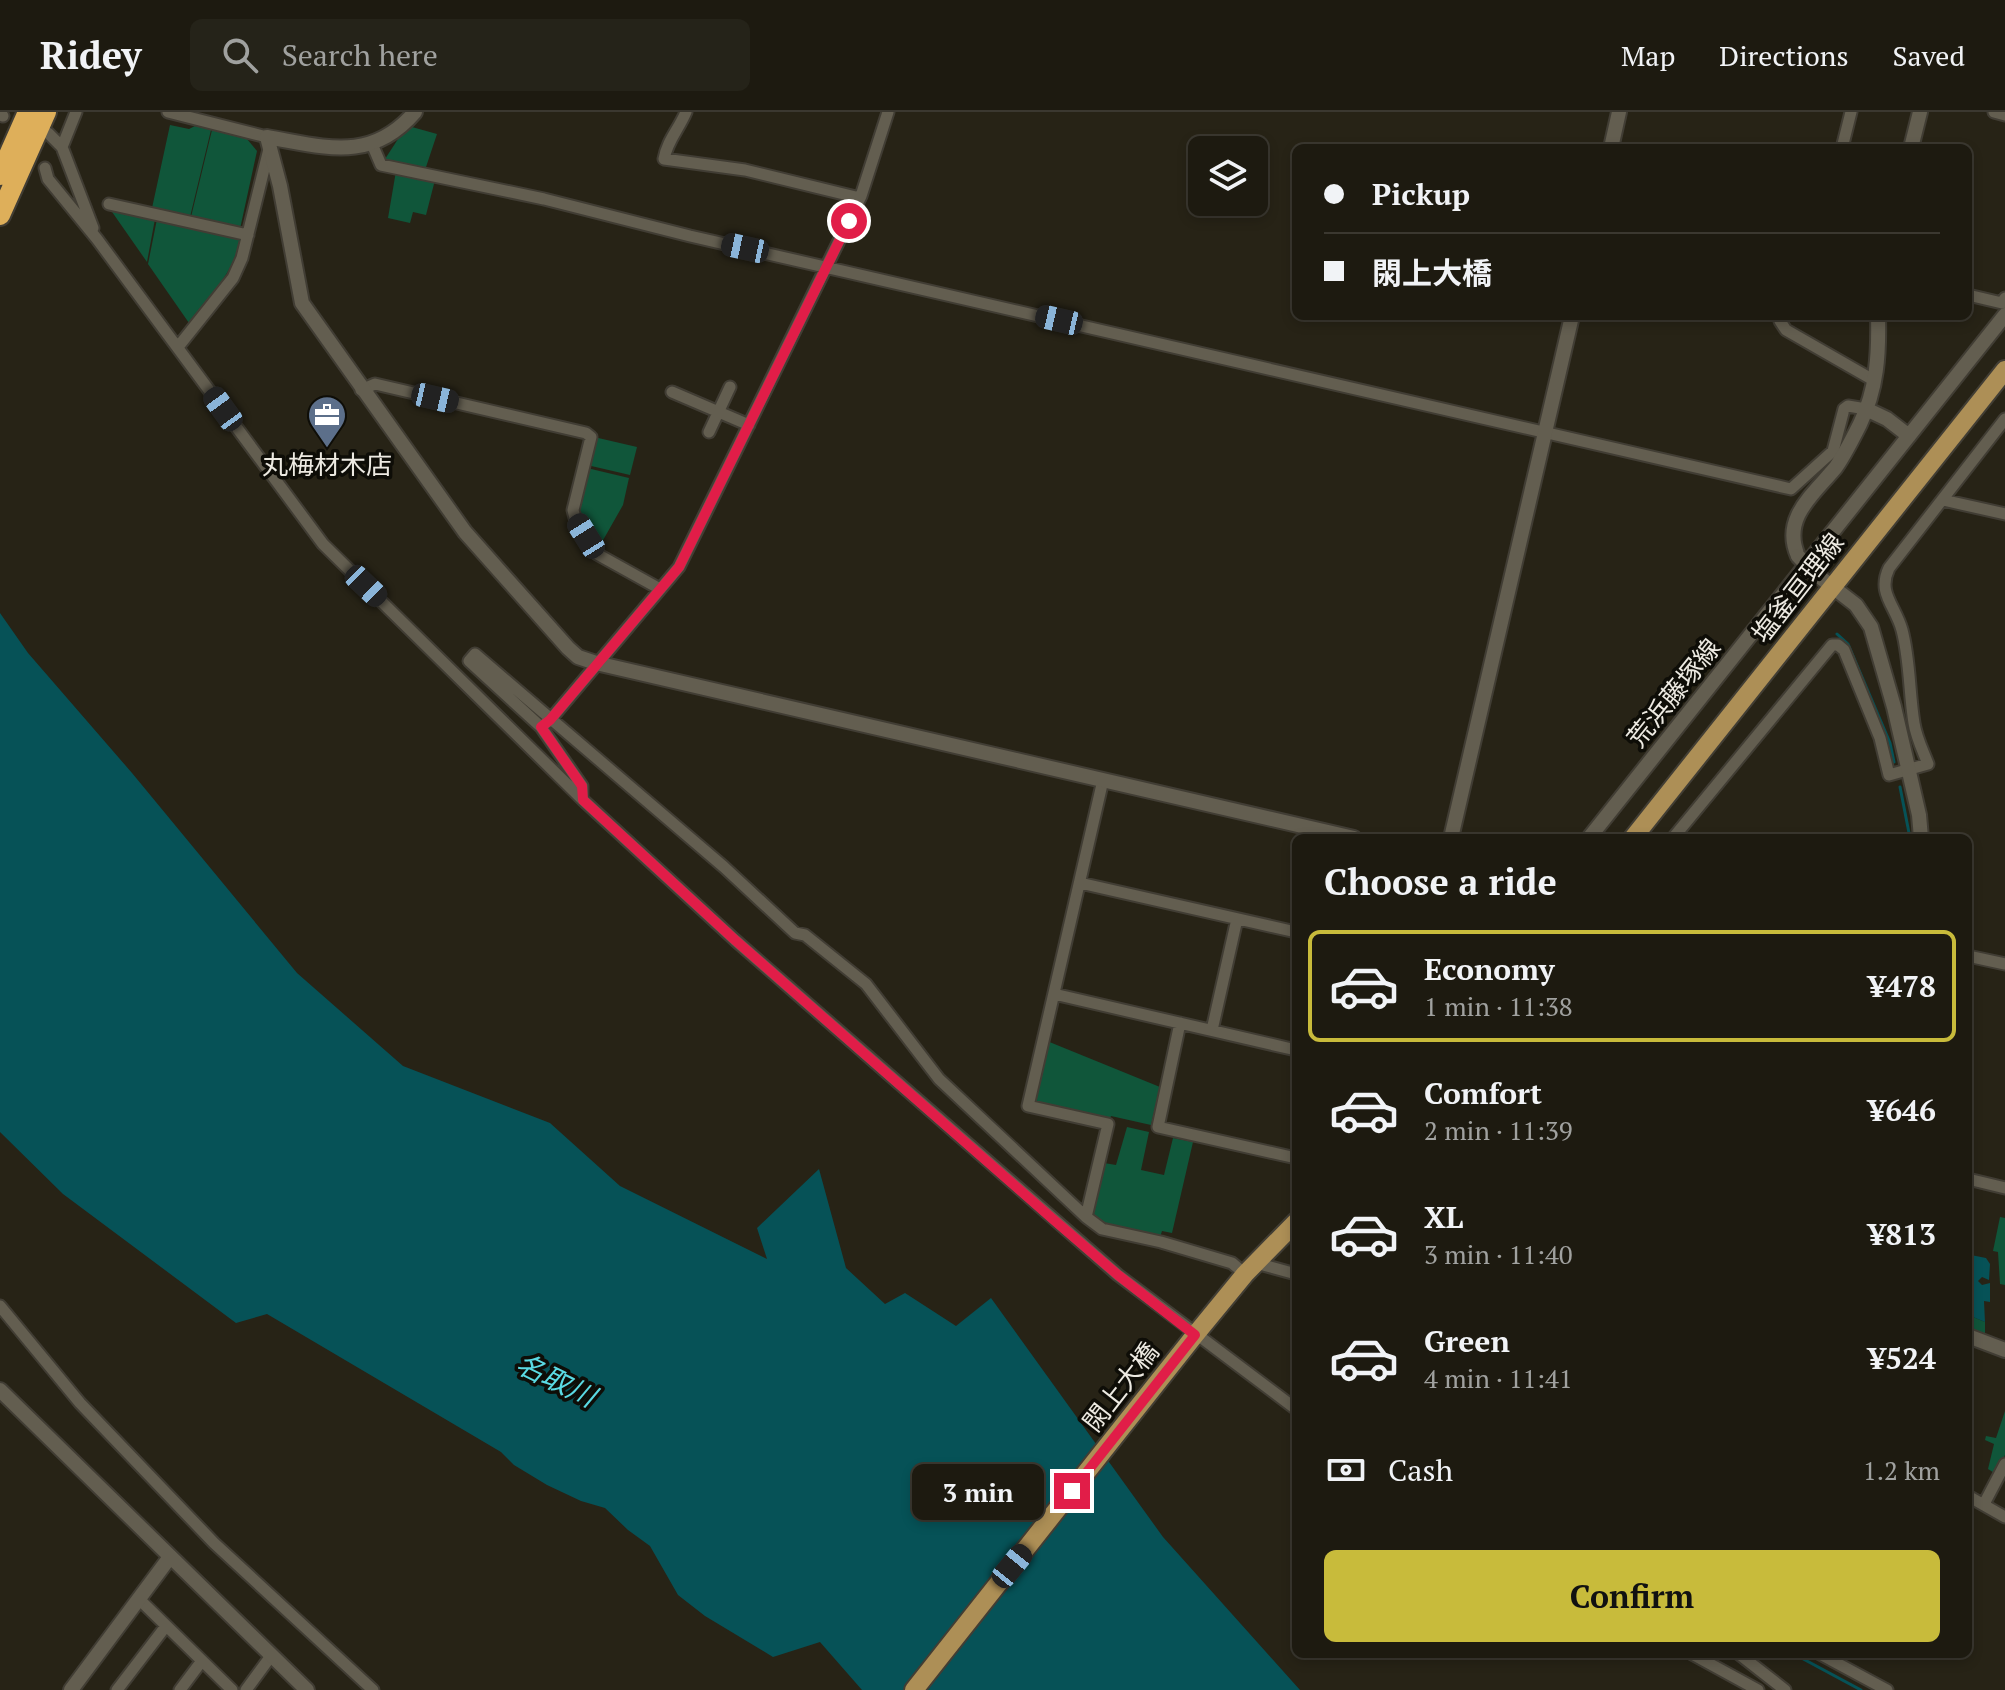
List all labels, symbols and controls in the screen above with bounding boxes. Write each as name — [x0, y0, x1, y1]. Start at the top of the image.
search box — [190, 19, 750, 91]
text: Ridey — [40, 30, 142, 80]
icon: search — [218, 33, 262, 77]
text: Search here — [282, 35, 438, 75]
text: Map — [1621, 37, 1675, 74]
text: Directions — [1719, 37, 1849, 74]
text: Saved — [1893, 37, 1965, 74]
map controls — [1188, 136, 1268, 216]
button: layers — [1188, 136, 1268, 216]
text: Pickup — [1372, 174, 1470, 214]
route start — [831, 203, 867, 239]
car — [719, 231, 771, 265]
text: 閖上大橋 — [1372, 253, 1492, 293]
car — [1033, 303, 1085, 337]
car — [409, 381, 461, 415]
car — [199, 383, 247, 435]
office icon: 丸梅材木店 — [306, 394, 348, 449]
place label: 丸梅材木店 — [262, 447, 392, 481]
car — [563, 509, 609, 563]
street label: 塩釜亘理線 — [1744, 526, 1851, 649]
car — [340, 561, 392, 611]
street label: 荒浜藤塚線 — [1619, 631, 1727, 754]
text: Choose a ride — [1324, 858, 1557, 905]
text: Economy — [1424, 949, 1555, 989]
icon: car — [1328, 950, 1400, 1022]
text: ¥478 — [1868, 966, 1936, 1006]
text: 1 min · 11:38 — [1424, 989, 1573, 1023]
text: Comfort — [1424, 1073, 1542, 1113]
icon: car — [1328, 1074, 1400, 1146]
text: ¥646 — [1868, 1090, 1936, 1130]
text: 2 min · 11:39 — [1424, 1113, 1573, 1147]
text: XL — [1424, 1197, 1463, 1237]
icon: car — [1328, 1198, 1400, 1270]
text: ¥813 — [1868, 1214, 1936, 1254]
text: 3 min · 11:40 — [1424, 1237, 1573, 1271]
text: Green — [1424, 1321, 1510, 1361]
icon: car — [1328, 1322, 1400, 1394]
street label: 閖上大橋 — [1075, 1335, 1166, 1438]
text: ¥524 — [1868, 1338, 1936, 1378]
water label: 名取川 — [510, 1345, 605, 1416]
text: 4 min · 11:41 — [1424, 1361, 1573, 1395]
icon: cash — [1324, 1448, 1368, 1492]
text: Cash — [1388, 1450, 1453, 1490]
text: 1.2 km — [1863, 1453, 1940, 1487]
callout: 3 min — [912, 1463, 1044, 1519]
route end — [1054, 1473, 1090, 1509]
text: 3 min — [942, 1475, 1014, 1509]
car — [988, 1540, 1036, 1592]
button: Confirm — [1324, 1550, 1940, 1642]

